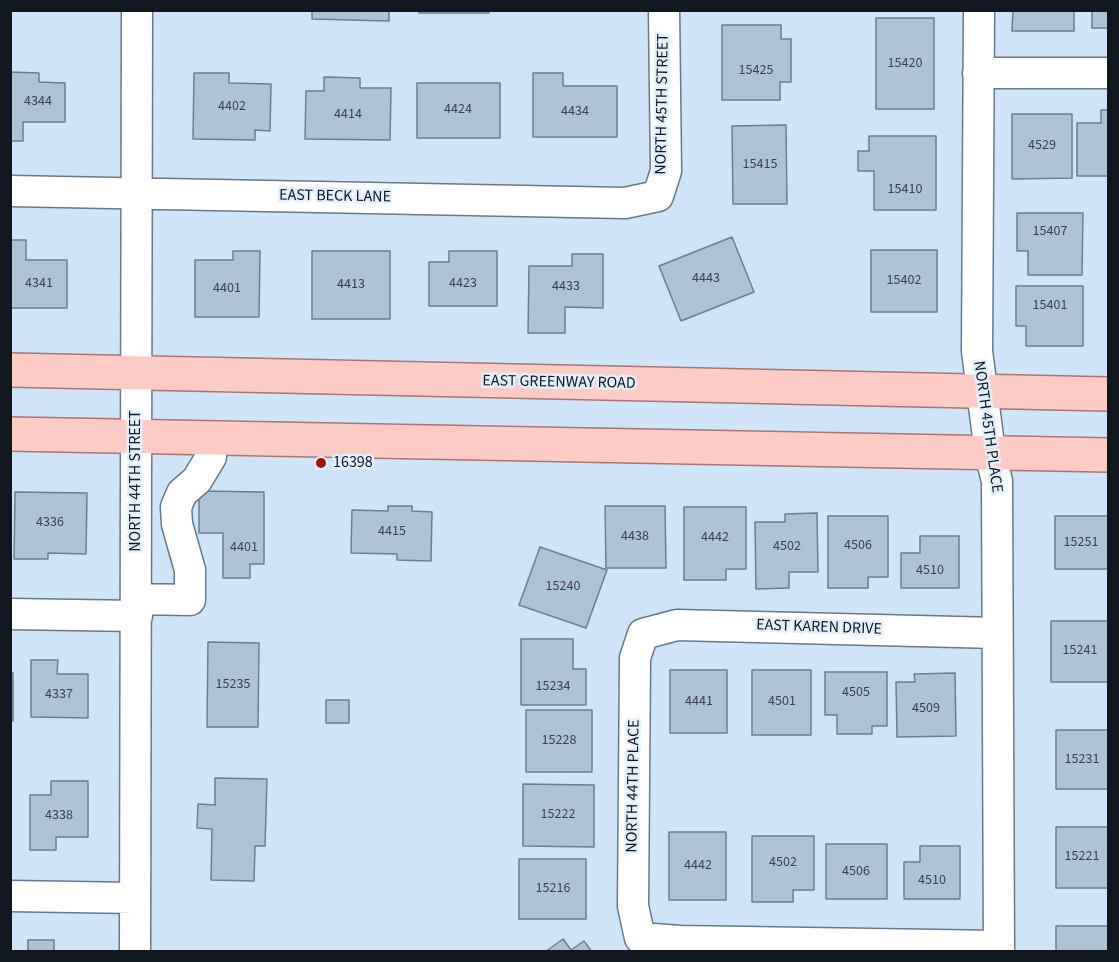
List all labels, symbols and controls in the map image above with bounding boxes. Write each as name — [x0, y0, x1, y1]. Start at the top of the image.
street label: NORTH 45TH STREET — [652, 33, 674, 175]
house number: 15420 — [888, 56, 922, 72]
house number: 15425 — [739, 63, 773, 79]
house number: 4344 — [24, 94, 52, 110]
house number: 4402 — [218, 99, 246, 115]
house number: 4424 — [444, 102, 472, 118]
house number: 4434 — [561, 104, 589, 120]
house number: 4414 — [334, 107, 362, 123]
house number: 4529 — [1028, 138, 1056, 154]
house number: 15415 — [743, 157, 777, 173]
house number: 15410 — [888, 182, 922, 198]
street label: EAST BECK LANE — [279, 186, 391, 208]
house number: 15407 — [1033, 224, 1067, 240]
house number: 4443 — [692, 271, 720, 287]
house number: 15402 — [887, 273, 921, 289]
house number: 4341 — [25, 276, 53, 292]
house number: 4423 — [449, 276, 477, 292]
house number: 4413 — [337, 277, 365, 293]
house number: 4433 — [552, 279, 580, 295]
house number: 4401 — [213, 281, 241, 297]
house number: 15401 — [1033, 298, 1067, 314]
street label: NORTH 45TH PLACE — [968, 360, 1006, 494]
street label: EAST GREENWAY ROAD — [482, 372, 636, 394]
street label: NORTH 44TH STREET — [126, 410, 146, 552]
place label: 16398 — [333, 453, 373, 473]
marker: 16398 — [314, 456, 328, 470]
house number: 4336 — [36, 515, 64, 531]
house number: 4415 — [378, 524, 406, 540]
house number: 4438 — [621, 529, 649, 545]
house number: 4442 — [701, 530, 729, 546]
house number: 15251 — [1064, 535, 1098, 551]
house number: 4506 — [844, 538, 872, 554]
house number: 4502 — [773, 539, 801, 555]
house number: 4401 — [230, 540, 258, 556]
house number: 4510 — [916, 563, 944, 579]
house number: 15240 — [546, 579, 580, 595]
street label: EAST KAREN DRIVE — [756, 616, 882, 640]
house number: 15241 — [1063, 643, 1097, 659]
house number: 15235 — [216, 677, 250, 693]
house number: 15234 — [536, 679, 570, 695]
house number: 4505 — [842, 685, 870, 701]
house number: 4337 — [45, 687, 73, 703]
house number: 4441 — [685, 694, 713, 710]
house number: 4501 — [768, 694, 796, 710]
house number: 4509 — [912, 701, 940, 717]
street label: NORTH 44TH PLACE — [623, 719, 645, 853]
house number: 15228 — [542, 733, 576, 749]
house number: 15231 — [1065, 752, 1099, 768]
house number: 15222 — [541, 807, 575, 823]
house number: 4338 — [45, 808, 73, 824]
house number: 15221 — [1065, 849, 1099, 865]
house number: 4502 — [769, 855, 797, 871]
house number: 4442 — [684, 858, 712, 874]
house number: 4506 — [842, 864, 870, 880]
house number: 4510 — [918, 873, 946, 889]
house number: 15216 — [536, 881, 570, 897]

